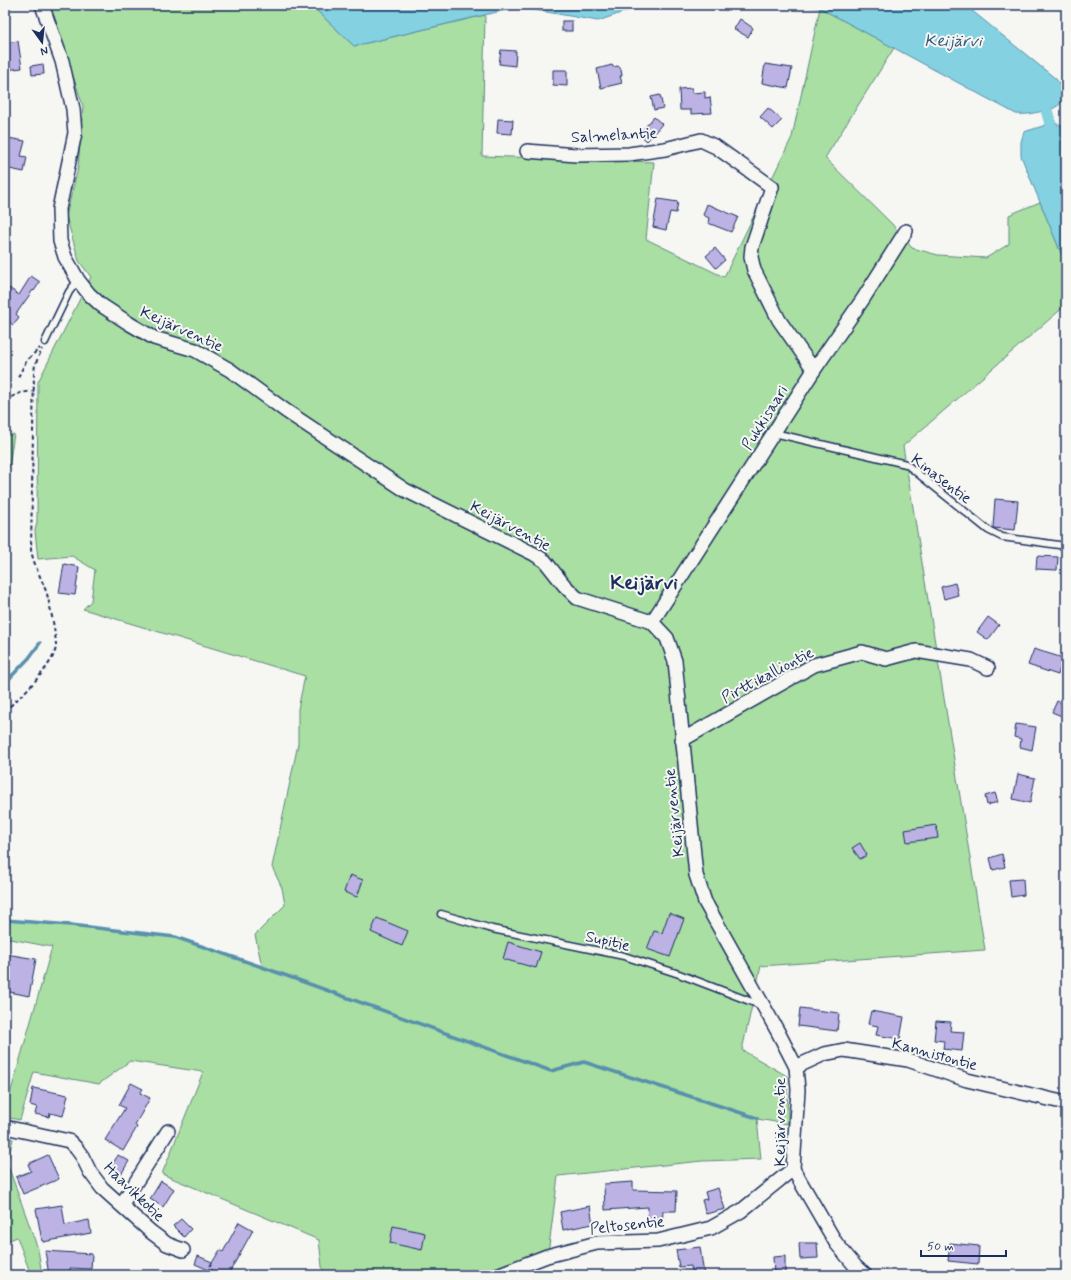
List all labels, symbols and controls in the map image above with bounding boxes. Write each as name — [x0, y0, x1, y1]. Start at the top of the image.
north arrow — [22, 22, 62, 62]
water label: Keijärvi — [924, 30, 984, 52]
text: N — [39, 43, 50, 58]
street label: Salmelantie — [571, 123, 658, 148]
street label: Keijärventie — [136, 302, 226, 357]
street label: Pukkisaari — [737, 381, 793, 454]
street label: Kinasentie — [906, 449, 976, 509]
street label: Keijärventie — [466, 496, 555, 557]
district label: Keijärvi — [610, 570, 678, 597]
street label: Pirttikalliontie — [718, 642, 818, 708]
street label: Keijärventie — [659, 767, 690, 858]
street label: Supitie — [583, 926, 632, 957]
street label: Kannistontie — [889, 1033, 980, 1076]
street label: Keijärventie — [770, 1077, 791, 1166]
street label: Haavikkotie — [99, 1158, 169, 1227]
street label: Peltosentie — [589, 1211, 666, 1240]
scale bar — [921, 1232, 1006, 1258]
text: 50 m — [927, 1239, 954, 1255]

